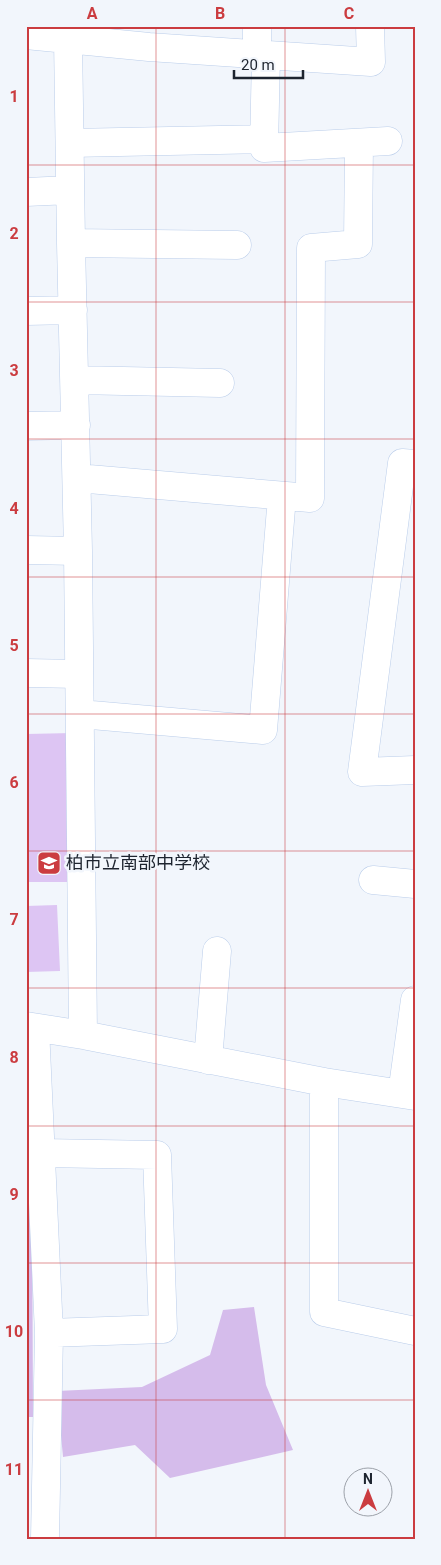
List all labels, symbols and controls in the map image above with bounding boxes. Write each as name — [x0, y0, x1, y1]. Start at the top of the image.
text: A — [87, 4, 98, 23]
text: B — [215, 4, 225, 23]
text: C — [344, 4, 354, 23]
scale bar — [234, 48, 302, 80]
text: 20 m — [241, 56, 275, 74]
text: 1 — [9, 87, 19, 106]
text: 2 — [9, 224, 19, 243]
text: 3 — [9, 361, 19, 380]
text: 4 — [9, 499, 19, 518]
text: 5 — [9, 636, 19, 655]
text: 6 — [9, 773, 19, 792]
school or university icon: 柏市立南部中学校 — [36, 850, 62, 876]
place label: 柏市立南部中学校 — [66, 852, 210, 873]
text: 7 — [9, 910, 19, 929]
text: 8 — [9, 1048, 19, 1067]
text: 9 — [9, 1185, 19, 1204]
text: 10 — [5, 1322, 23, 1341]
text: 11 — [5, 1460, 23, 1479]
north arrow — [344, 1468, 394, 1518]
text: N — [363, 1471, 373, 1487]

